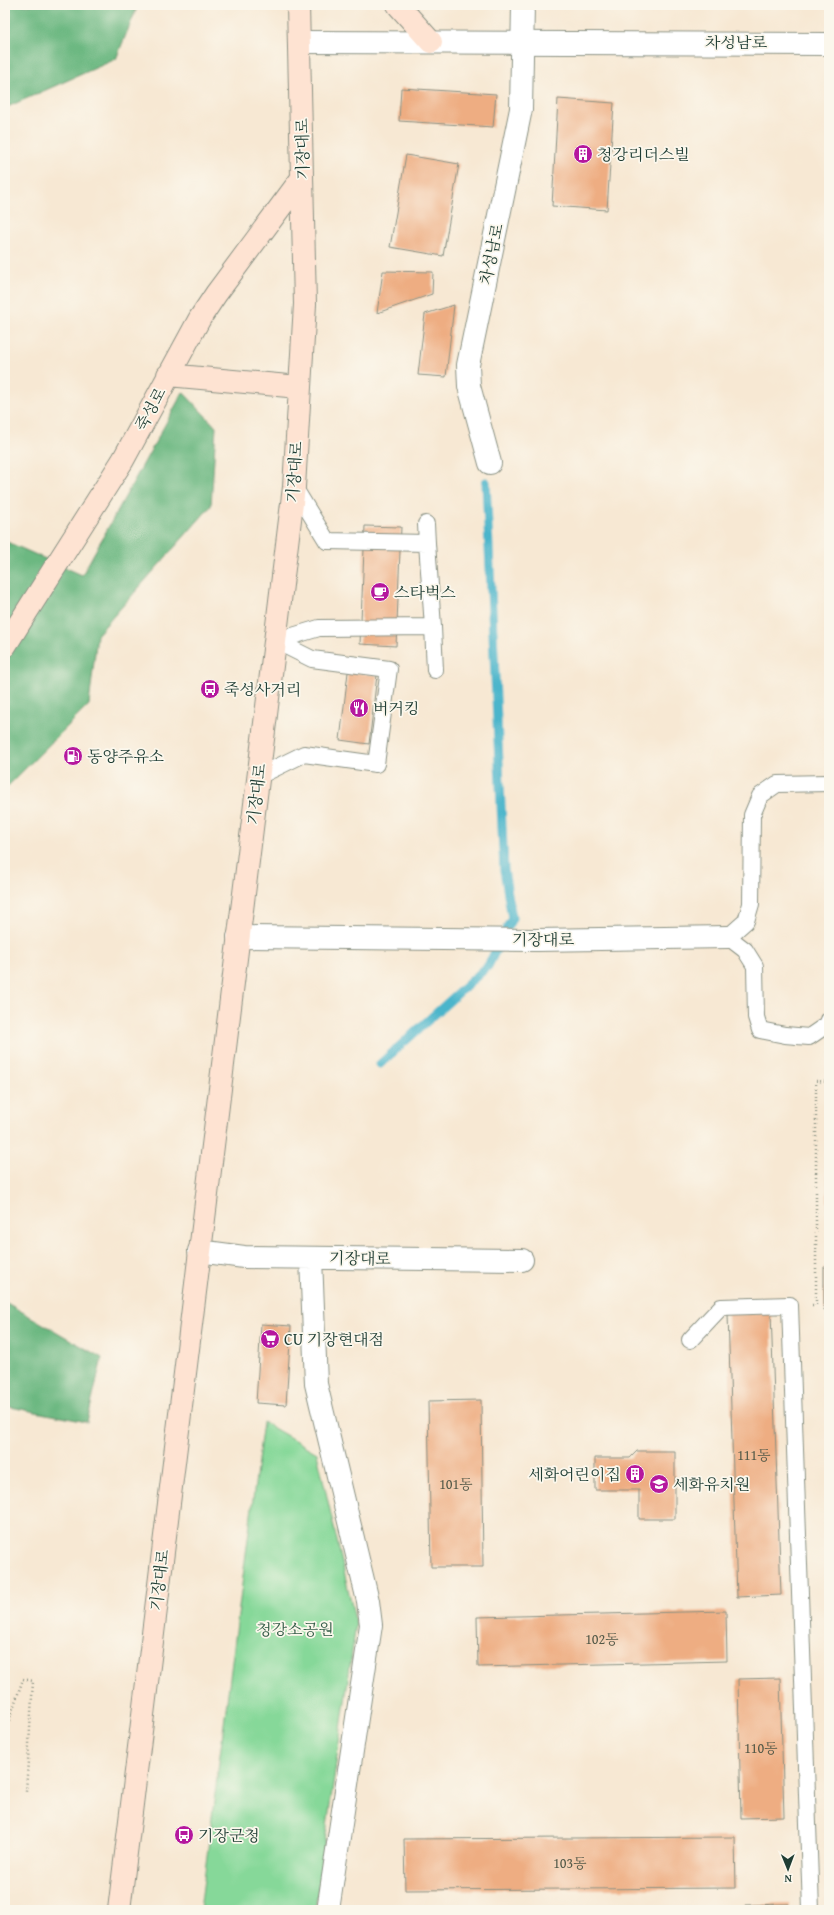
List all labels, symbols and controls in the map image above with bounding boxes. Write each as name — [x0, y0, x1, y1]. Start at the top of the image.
street label: 차성남로 — [705, 30, 767, 54]
street label: 기장대로 — [289, 117, 315, 180]
place label: 청강리더스빌 — [597, 142, 690, 166]
building icon: 청강리더스빌 — [572, 143, 594, 165]
street label: 차성남로 — [473, 221, 509, 287]
street label: 죽성로 — [129, 382, 172, 435]
street label: 기장대로 — [280, 440, 308, 504]
place label: 스타벅스 — [394, 580, 456, 604]
cafe icon: 스타벅스 — [369, 581, 391, 603]
place label: 죽성사거리 — [224, 677, 301, 701]
bus stop icon: 죽성사거리 — [199, 678, 221, 700]
place label: 버거킹 — [373, 696, 419, 720]
restaurant icon: 버거킹 — [348, 697, 370, 719]
place label: 동양주유소 — [87, 744, 164, 768]
fuel station icon: 동양주유소 — [62, 745, 84, 767]
street label: 기장대로 — [240, 761, 272, 826]
street label: 기장대로 — [512, 927, 574, 951]
street label: 기장대로 — [329, 1245, 392, 1271]
place label: CU 기장현대점 — [284, 1327, 384, 1351]
supermarket icon: CU 기장현대점 — [259, 1328, 281, 1350]
house number: 111동 — [737, 1445, 771, 1465]
place label: 세화어린이집 — [528, 1462, 621, 1486]
building icon: 세화어린이집 — [624, 1463, 646, 1485]
place label: 세화유치원 — [673, 1472, 750, 1496]
school or university icon: 세화유치원 — [648, 1473, 670, 1495]
house number: 101동 — [439, 1474, 473, 1494]
street label: 기장대로 — [143, 1547, 175, 1612]
park label: 청강소공원 — [256, 1617, 334, 1641]
house number: 102동 — [585, 1629, 619, 1649]
house number: 110동 — [744, 1738, 778, 1758]
place label: 기장군청 — [198, 1823, 260, 1847]
bus stop icon: 기장군청 — [173, 1824, 195, 1846]
north arrow — [768, 1849, 808, 1889]
house number: 103동 — [553, 1853, 587, 1873]
text: N — [784, 1871, 792, 1887]

